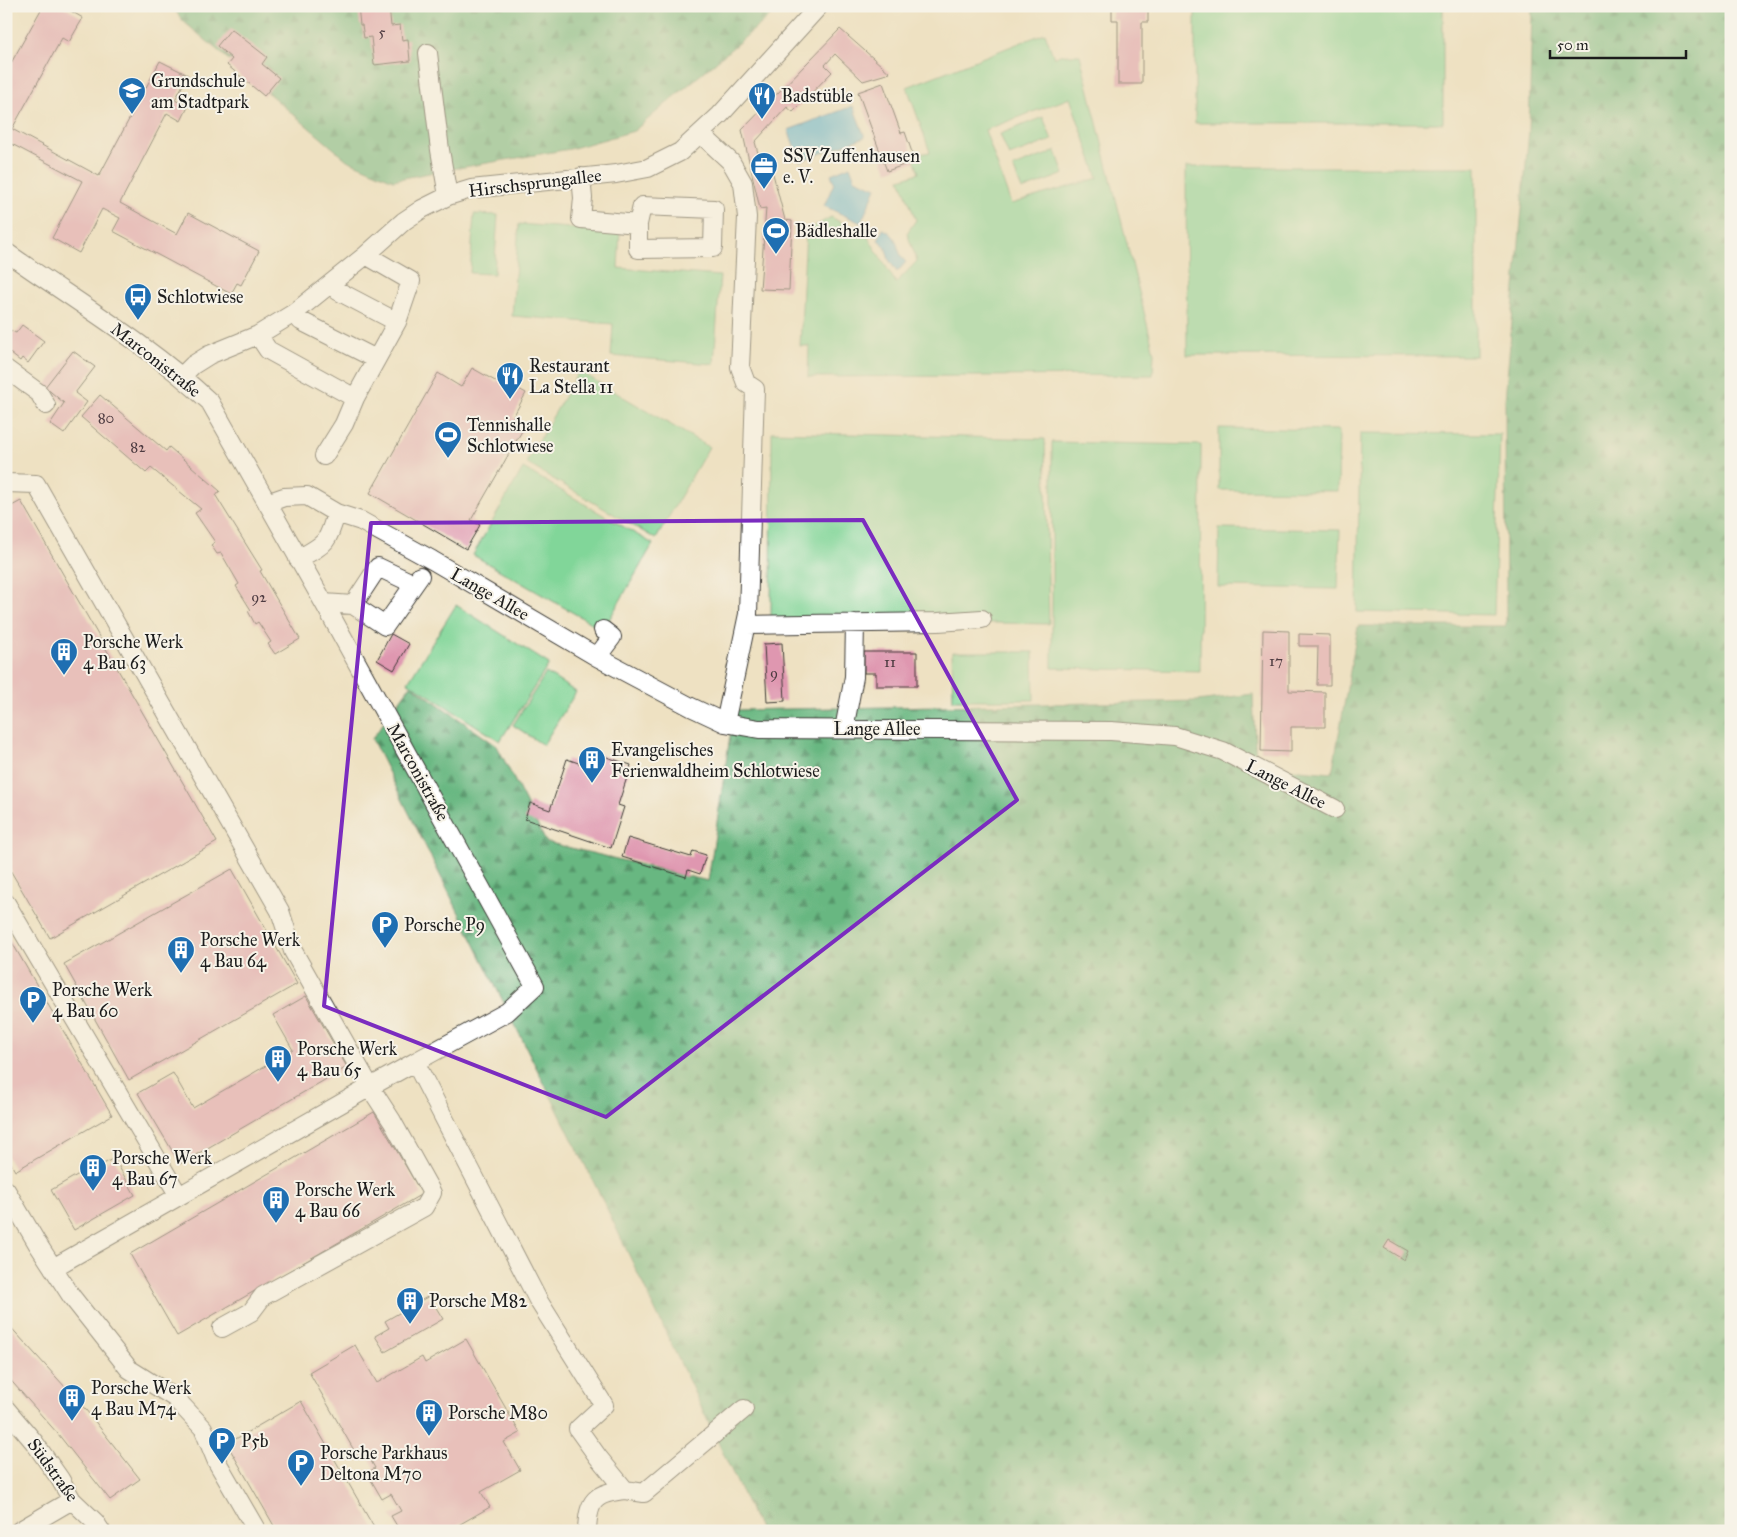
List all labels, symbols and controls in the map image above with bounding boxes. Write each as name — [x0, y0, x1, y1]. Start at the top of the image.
house number: 5 — [379, 23, 386, 41]
scale bar — [1550, 28, 1686, 60]
text: 50 m — [1557, 36, 1589, 54]
place label: Grundschule am Stadtpark — [151, 70, 250, 113]
school or university icon: Grundschule am Stadtpark — [117, 76, 147, 115]
restaurant icon: Badstüble — [747, 81, 777, 120]
place label: Badstüble — [781, 85, 853, 107]
place label: SSV Zuffenhausen e. V. — [783, 145, 920, 188]
office icon: SSV Zuffenhausen e. V. — [749, 151, 779, 190]
street label: Hirschsprungallee — [467, 164, 603, 203]
sports icon: Bädleshalle — [761, 216, 791, 255]
place label: Bädleshalle — [795, 220, 877, 242]
bus stop icon: Schlotwiese — [123, 282, 153, 321]
place label: Schlotwiese — [157, 286, 244, 308]
street label: Marconistraße — [107, 318, 205, 402]
place label: Restaurant La Stella 11 — [529, 355, 613, 398]
restaurant icon: Restaurant La Stella 11 — [495, 361, 525, 400]
house number: 80 — [98, 409, 114, 427]
place label: Tennishalle Schlotwiese — [467, 414, 554, 457]
sports icon: Tennishalle Schlotwiese — [433, 420, 463, 459]
house number: 82 — [130, 438, 146, 456]
street label: Lange Allee — [446, 563, 533, 626]
house number: 92 — [251, 588, 267, 606]
place label: Porsche Werk 4 Bau 63 — [83, 631, 184, 674]
building icon: Porsche Werk 4 Bau 63 — [49, 637, 79, 676]
house number: 17 — [1269, 652, 1283, 670]
house number: 11 — [884, 653, 896, 671]
house number: 9 — [770, 664, 778, 682]
street label: Lange Allee — [833, 718, 921, 741]
street label: Marconistraße — [382, 719, 454, 825]
place label: Evangelisches Ferienwaldheim Schlotwiese — [611, 739, 820, 782]
building icon: Evangelisches Ferienwaldheim Schlotwiese — [577, 745, 607, 784]
street label: Lange Allee — [1242, 754, 1330, 814]
parking icon: Porsche P9 — [370, 910, 400, 949]
place label: Porsche P9 — [404, 914, 485, 936]
place label: Porsche Werk 4 Bau 64 — [200, 929, 301, 972]
building icon: Porsche Werk 4 Bau 64 — [166, 935, 196, 974]
place label: Porsche Werk 4 Bau 60 — [52, 979, 153, 1022]
parking icon: Porsche Werk 4 Bau 60 — [18, 985, 48, 1024]
place label: Porsche Werk 4 Bau 65 — [297, 1038, 398, 1081]
building icon: Porsche Werk 4 Bau 65 — [263, 1044, 293, 1083]
place label: Porsche Werk 4 Bau 67 — [112, 1147, 213, 1190]
building icon: Porsche Werk 4 Bau 67 — [78, 1153, 108, 1192]
place label: Porsche Werk 4 Bau 66 — [295, 1179, 396, 1222]
building icon: Porsche Werk 4 Bau 66 — [261, 1185, 291, 1224]
building icon: Porsche M82 — [395, 1286, 425, 1325]
place label: Porsche M82 — [429, 1290, 527, 1312]
place label: Porsche Werk 4 Bau M74 — [91, 1377, 192, 1420]
building icon: Porsche Werk 4 Bau M74 — [57, 1383, 87, 1422]
building icon: Porsche M80 — [414, 1398, 444, 1437]
place label: Porsche M80 — [448, 1402, 548, 1424]
parking icon: P5b — [207, 1426, 237, 1465]
place label: P5b — [241, 1430, 269, 1452]
street label: Südstraße — [23, 1434, 83, 1506]
place label: Porsche Parkhaus Deltona M70 — [320, 1442, 448, 1485]
parking icon: Porsche Parkhaus Deltona M70 — [286, 1448, 316, 1487]

